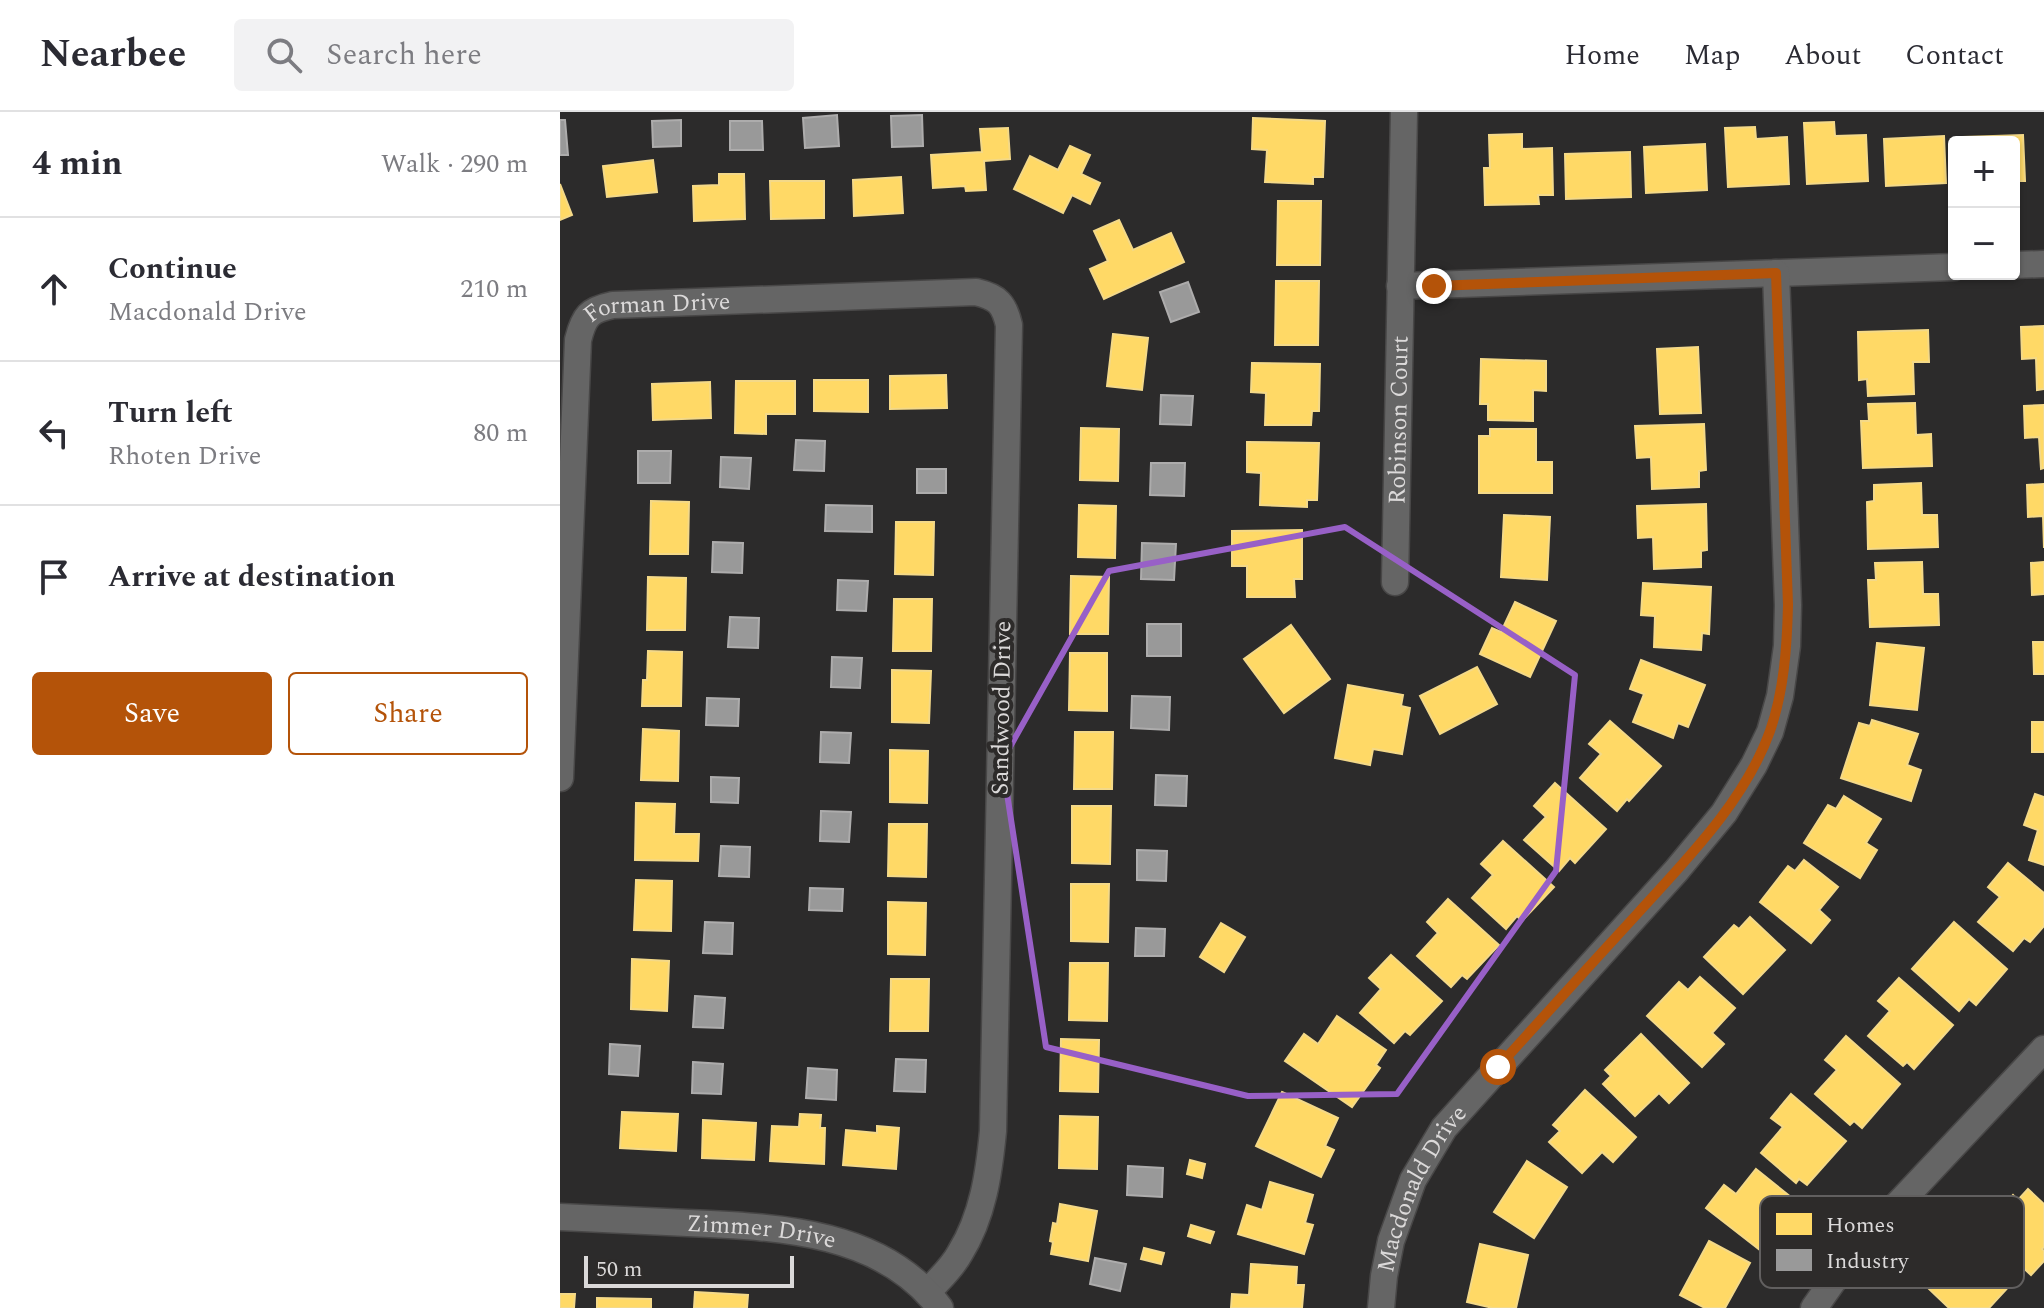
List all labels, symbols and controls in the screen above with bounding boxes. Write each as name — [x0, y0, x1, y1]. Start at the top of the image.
search box — [234, 19, 794, 91]
text: Nearbee — [40, 26, 186, 84]
text: Search here — [326, 32, 482, 78]
icon: search — [262, 33, 306, 77]
text: Home — [1564, 34, 1640, 77]
text: Map — [1684, 34, 1740, 77]
text: About — [1784, 34, 1861, 77]
text: Contact — [1905, 34, 2004, 77]
map controls — [1948, 136, 2020, 280]
button: + — [1948, 136, 2020, 208]
text: 4 min — [32, 138, 122, 190]
text: Walk · 290 m — [381, 144, 528, 184]
button: − — [1948, 208, 2020, 280]
text: Continue — [108, 246, 237, 292]
icon: ahead — [32, 267, 76, 311]
route end — [1416, 268, 1452, 304]
text: 210 m — [460, 269, 528, 309]
street label: Forman Drive — [576, 284, 731, 332]
text: Macdonald Drive — [108, 292, 307, 332]
street label: Robinson Court — [1379, 335, 1419, 505]
text: Turn left — [108, 390, 233, 436]
icon: left — [32, 411, 76, 455]
text: 80 m — [473, 413, 528, 453]
text: Rhoten Drive — [108, 436, 261, 476]
text: Arrive at destination — [108, 554, 395, 600]
icon: arrive — [32, 555, 76, 599]
street label: Sandwood Drive — [982, 620, 1022, 796]
button: Save — [32, 672, 272, 755]
button: Share — [288, 672, 528, 755]
route start — [1480, 1049, 1516, 1085]
street label: Macdonald Drive — [1368, 1097, 1476, 1276]
legend — [1760, 1196, 2024, 1288]
street label: Zimmer Drive — [686, 1206, 840, 1259]
text: Homes — [1826, 1209, 1895, 1242]
text: Industry — [1826, 1245, 1910, 1278]
scale bar — [584, 1252, 794, 1288]
text: 50 m — [596, 1253, 642, 1286]

